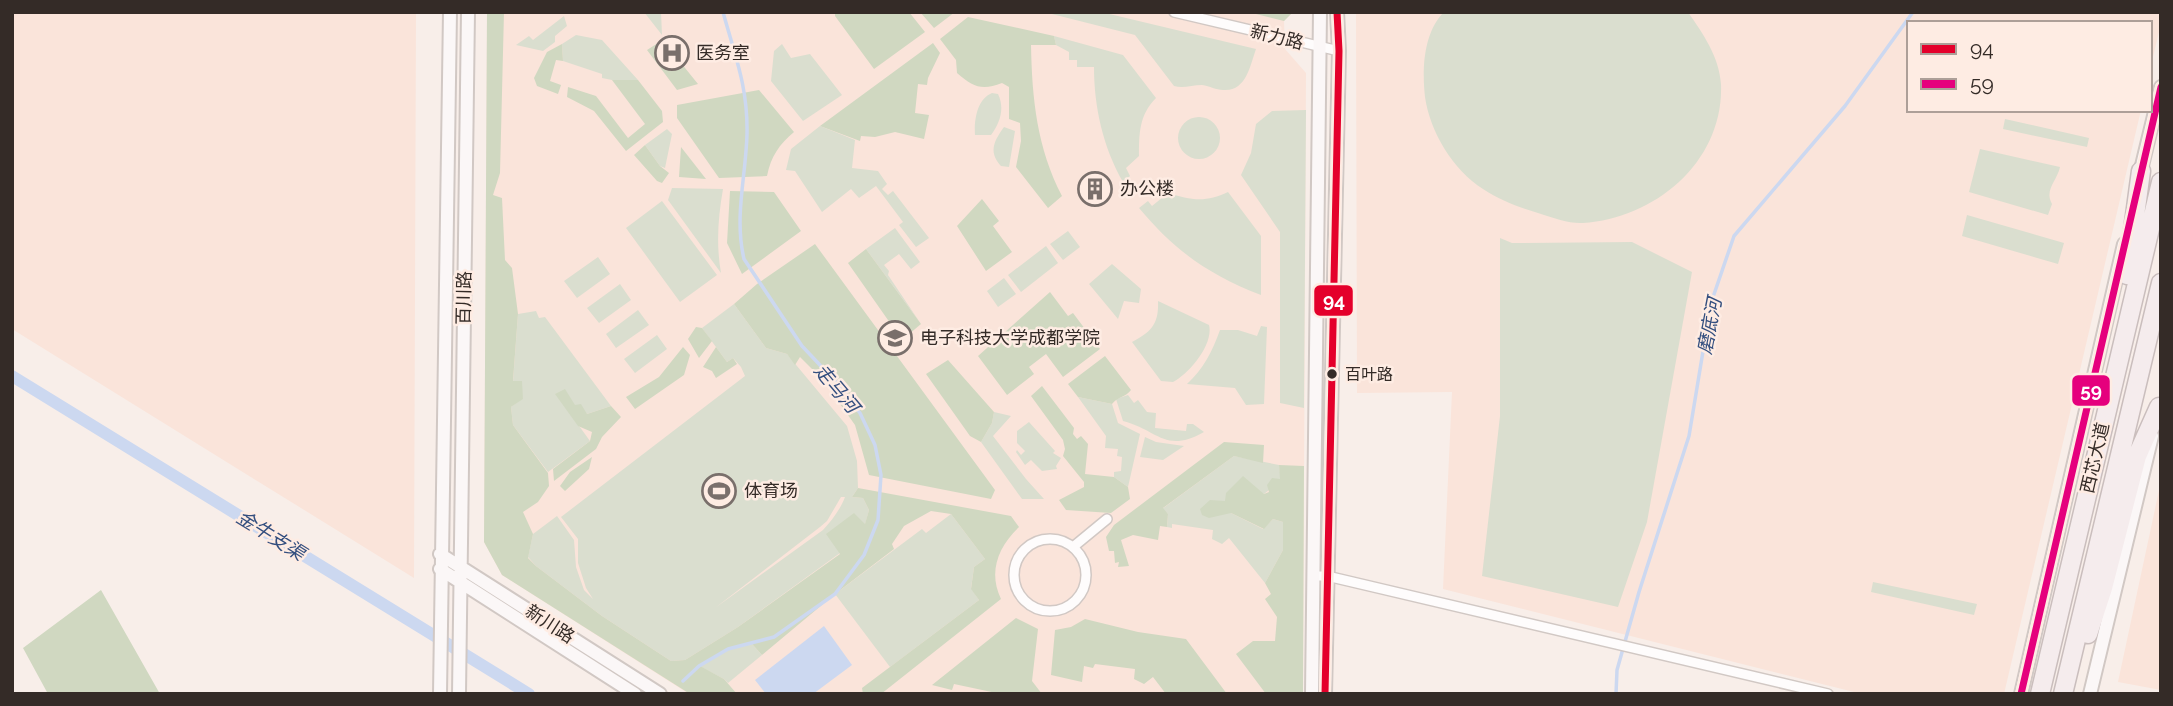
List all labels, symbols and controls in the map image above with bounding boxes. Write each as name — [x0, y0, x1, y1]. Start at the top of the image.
street label: 新力路 — [1248, 20, 1306, 53]
legend — [1907, 21, 2152, 112]
hospital icon: 医务室 — [653, 34, 691, 72]
text: 94 — [1970, 36, 1994, 61]
place label: 医务室 — [696, 42, 750, 63]
text: 59 — [1970, 71, 1994, 96]
building icon: 办公楼 — [1076, 170, 1114, 208]
place label: 办公楼 — [1120, 178, 1174, 199]
street label: 百川路 — [453, 271, 474, 325]
line badge: 94 — [1313, 284, 1354, 317]
text: 94 — [1323, 289, 1345, 311]
water label: 磨底河 — [1693, 292, 1726, 356]
school or university icon: 电子科技大学成都学院 — [876, 319, 914, 357]
place label: 电子科技大学成都学院 — [920, 327, 1100, 348]
water label: 走马河 — [810, 359, 866, 420]
place label: 百叶路 — [1345, 365, 1393, 384]
marker: 百叶路 — [1325, 367, 1339, 381]
line badge: 59 — [2071, 374, 2111, 407]
text: 59 — [2080, 379, 2102, 401]
street label: 西芯大道 — [2076, 420, 2113, 495]
sports icon: 体育场 — [700, 472, 738, 510]
place label: 体育场 — [744, 480, 798, 501]
water label: 金牛支渠 — [233, 506, 312, 566]
street label: 新川路 — [522, 600, 579, 647]

